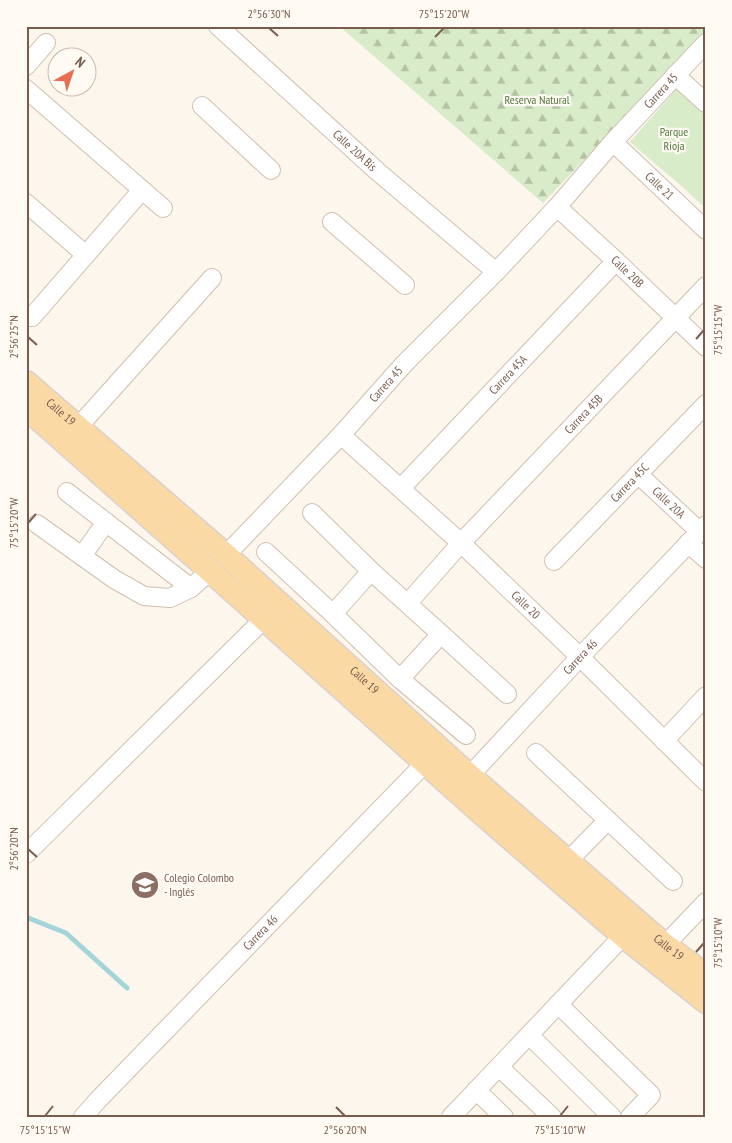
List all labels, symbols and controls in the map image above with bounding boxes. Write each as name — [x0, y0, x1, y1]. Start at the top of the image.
text: 2°56'30"N — [247, 6, 291, 21]
text: 75°15'20"W — [419, 6, 469, 21]
north arrow — [48, 48, 98, 98]
text: N — [72, 53, 89, 71]
street label: Carrera 45 — [640, 70, 681, 111]
park label: Reserva Natural — [504, 92, 570, 107]
park label: Parque Rioja — [660, 124, 688, 153]
street label: Calle 20A Bis — [330, 126, 380, 174]
street label: Calle 21 — [642, 168, 677, 203]
street label: Calle 20B — [608, 252, 647, 291]
text: 75°15'15"W — [710, 305, 725, 355]
text: 2°56'25"N — [6, 315, 21, 359]
street label: Carrera 45A — [486, 351, 530, 397]
street label: Carrera 45 — [366, 363, 406, 405]
street label: Carrera 45B — [561, 391, 606, 437]
street label: Calle 19 — [43, 395, 79, 429]
street label: Carrera 45C — [607, 459, 652, 505]
street label: Calle 20A — [649, 483, 689, 522]
text: 75°15'20"W — [6, 498, 21, 548]
street label: Calle 20 — [509, 587, 544, 622]
street label: Carrera 46 — [560, 636, 600, 677]
street label: Calle 19 — [347, 663, 382, 697]
text: 2°56'20"N — [6, 827, 21, 871]
school or university icon: Colegio Colombo - Inglés — [130, 870, 160, 900]
place label: Colegio Colombo - Inglés — [164, 870, 234, 899]
street label: Carrera 46 — [240, 912, 281, 953]
text: 75°15'10"W — [710, 918, 725, 968]
street label: Calle 19 — [651, 931, 687, 963]
text: 75°15'15"W — [20, 1122, 70, 1137]
text: 2°56'20"N — [323, 1122, 367, 1137]
text: 75°15'10"W — [535, 1122, 585, 1137]

